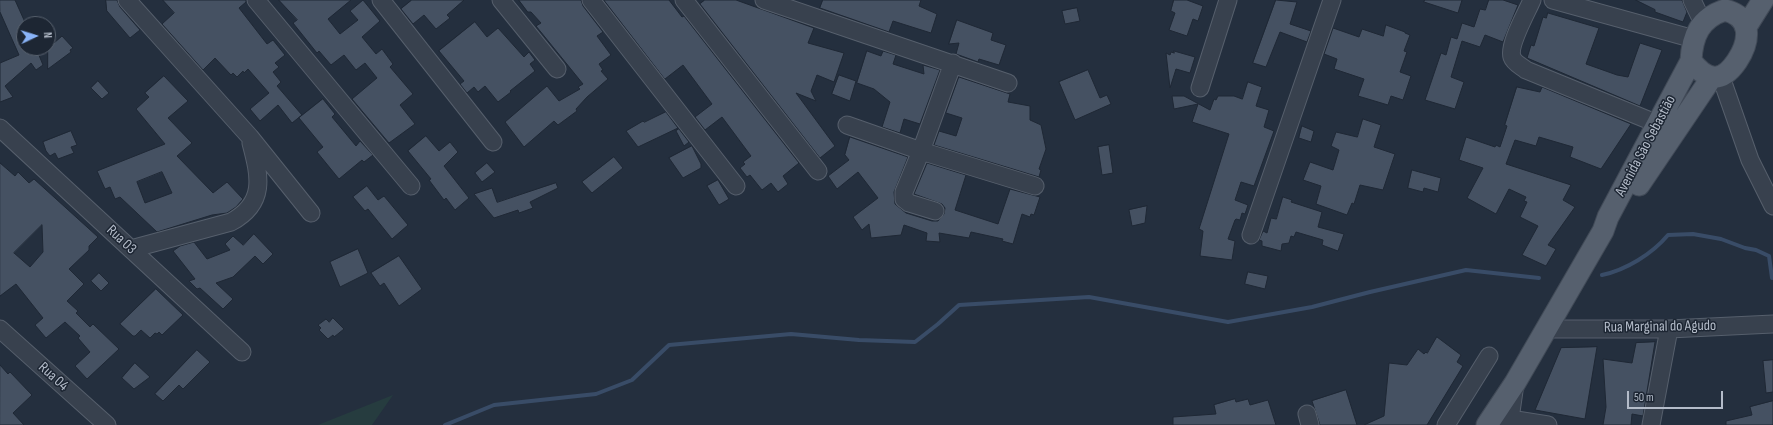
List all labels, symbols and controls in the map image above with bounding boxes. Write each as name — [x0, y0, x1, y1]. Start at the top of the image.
north arrow — [16, 16, 56, 56]
text: N — [41, 32, 54, 39]
street label: Avenida São Sebastião — [1612, 93, 1680, 199]
street label: Rua 03 — [102, 222, 140, 258]
street label: Rua Marginal do Agudo — [1604, 317, 1716, 337]
street label: Rua 04 — [34, 359, 72, 395]
scale bar — [1629, 383, 1725, 409]
text: 50 m — [1634, 390, 1654, 405]

